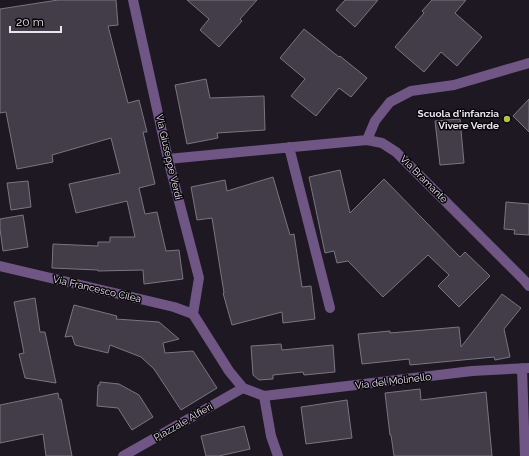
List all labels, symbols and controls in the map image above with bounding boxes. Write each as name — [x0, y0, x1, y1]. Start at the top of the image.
scale bar — [10, 8, 61, 34]
text: 20 m — [16, 15, 44, 29]
place label: Scuola d'infanzia Vivere Verde — [418, 108, 499, 131]
street label: Via Giuseppe Verdi — [154, 113, 184, 201]
marker: Scuola d'infanzia Vivere Verde — [502, 114, 512, 124]
street label: Via Bramante — [398, 153, 450, 205]
street label: Via Francesco Cilea — [52, 273, 142, 305]
street label: Via del Molinello — [354, 371, 432, 391]
street label: Piazzale Alfieri — [152, 401, 214, 443]

